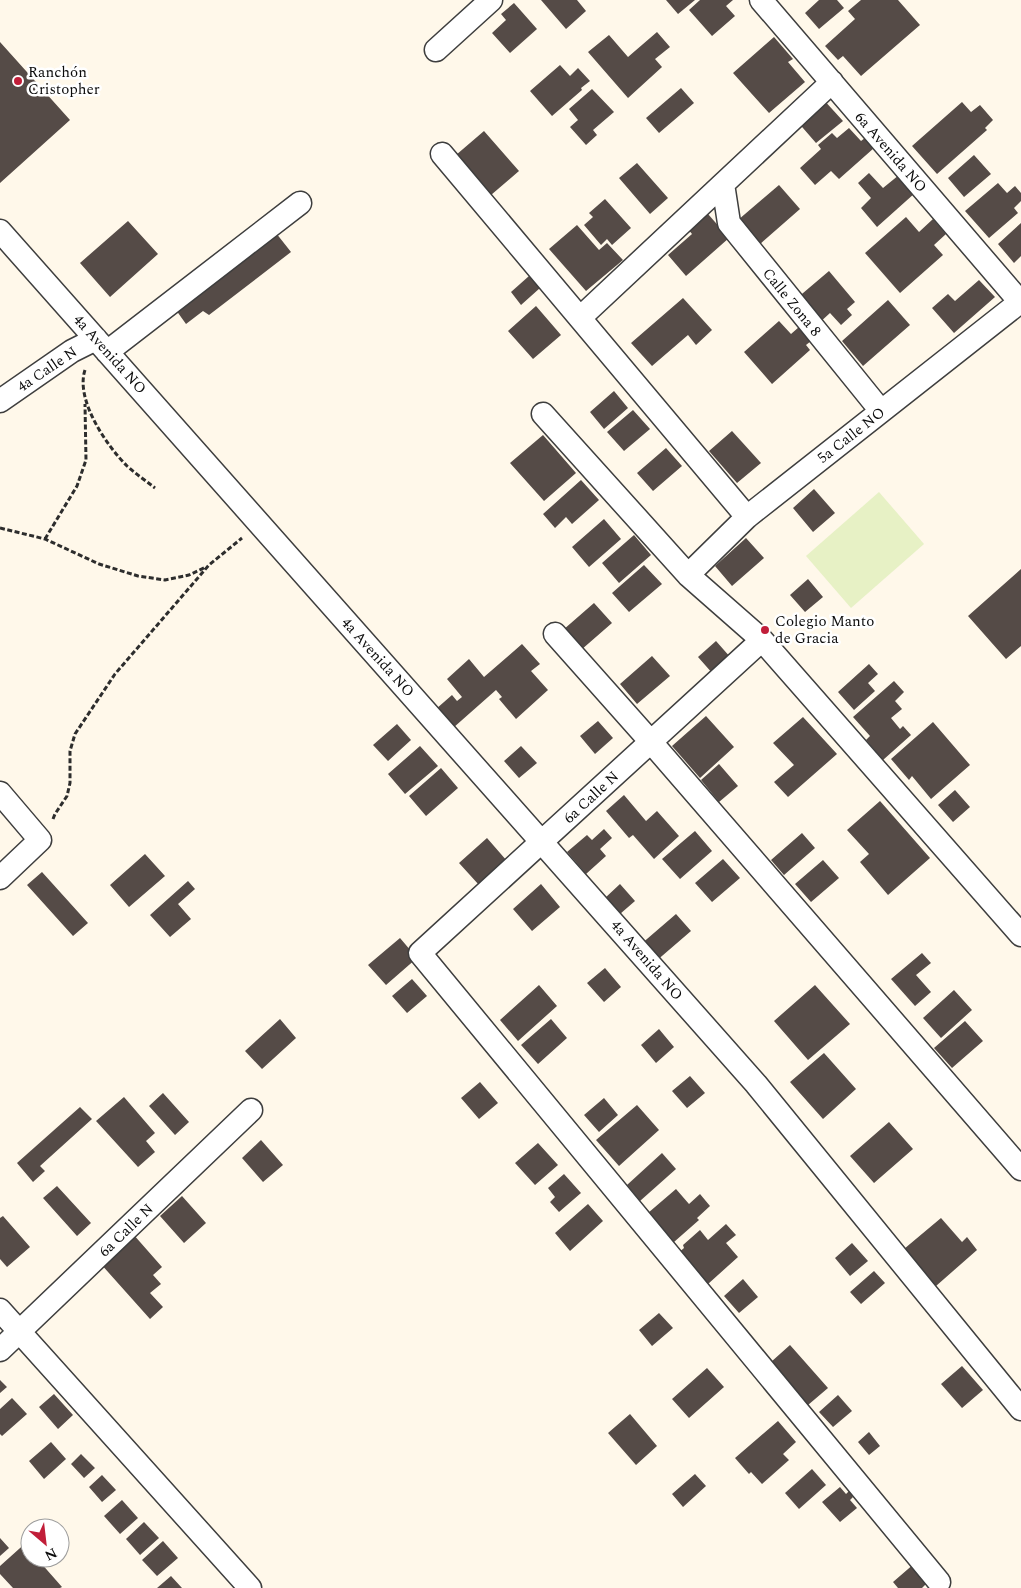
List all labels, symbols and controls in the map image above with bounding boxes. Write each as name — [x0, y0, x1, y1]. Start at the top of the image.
place label: Ranchón Cristopher — [28, 61, 100, 101]
marker: Ranchón Cristopher — [12, 75, 24, 87]
street label: 6a Avenida NO — [849, 107, 932, 198]
street label: Calle Zona 8 — [757, 263, 827, 342]
street label: 4a Avenida NO — [67, 309, 152, 399]
street label: 4a Calle N — [12, 341, 82, 398]
street label: 5a Calle NO — [812, 402, 890, 469]
place label: Colegio Manto de Gracia — [775, 610, 874, 650]
street label: 4a Avenida NO — [335, 612, 420, 702]
marker: Colegio Manto de Gracia — [759, 624, 771, 636]
street label: 6a Calle N — [558, 766, 624, 829]
street label: 4a Avenida NO — [605, 915, 688, 1006]
street label: 6a Calle N — [94, 1198, 159, 1262]
north arrow — [20, 1518, 70, 1568]
text: N — [41, 1542, 61, 1566]

